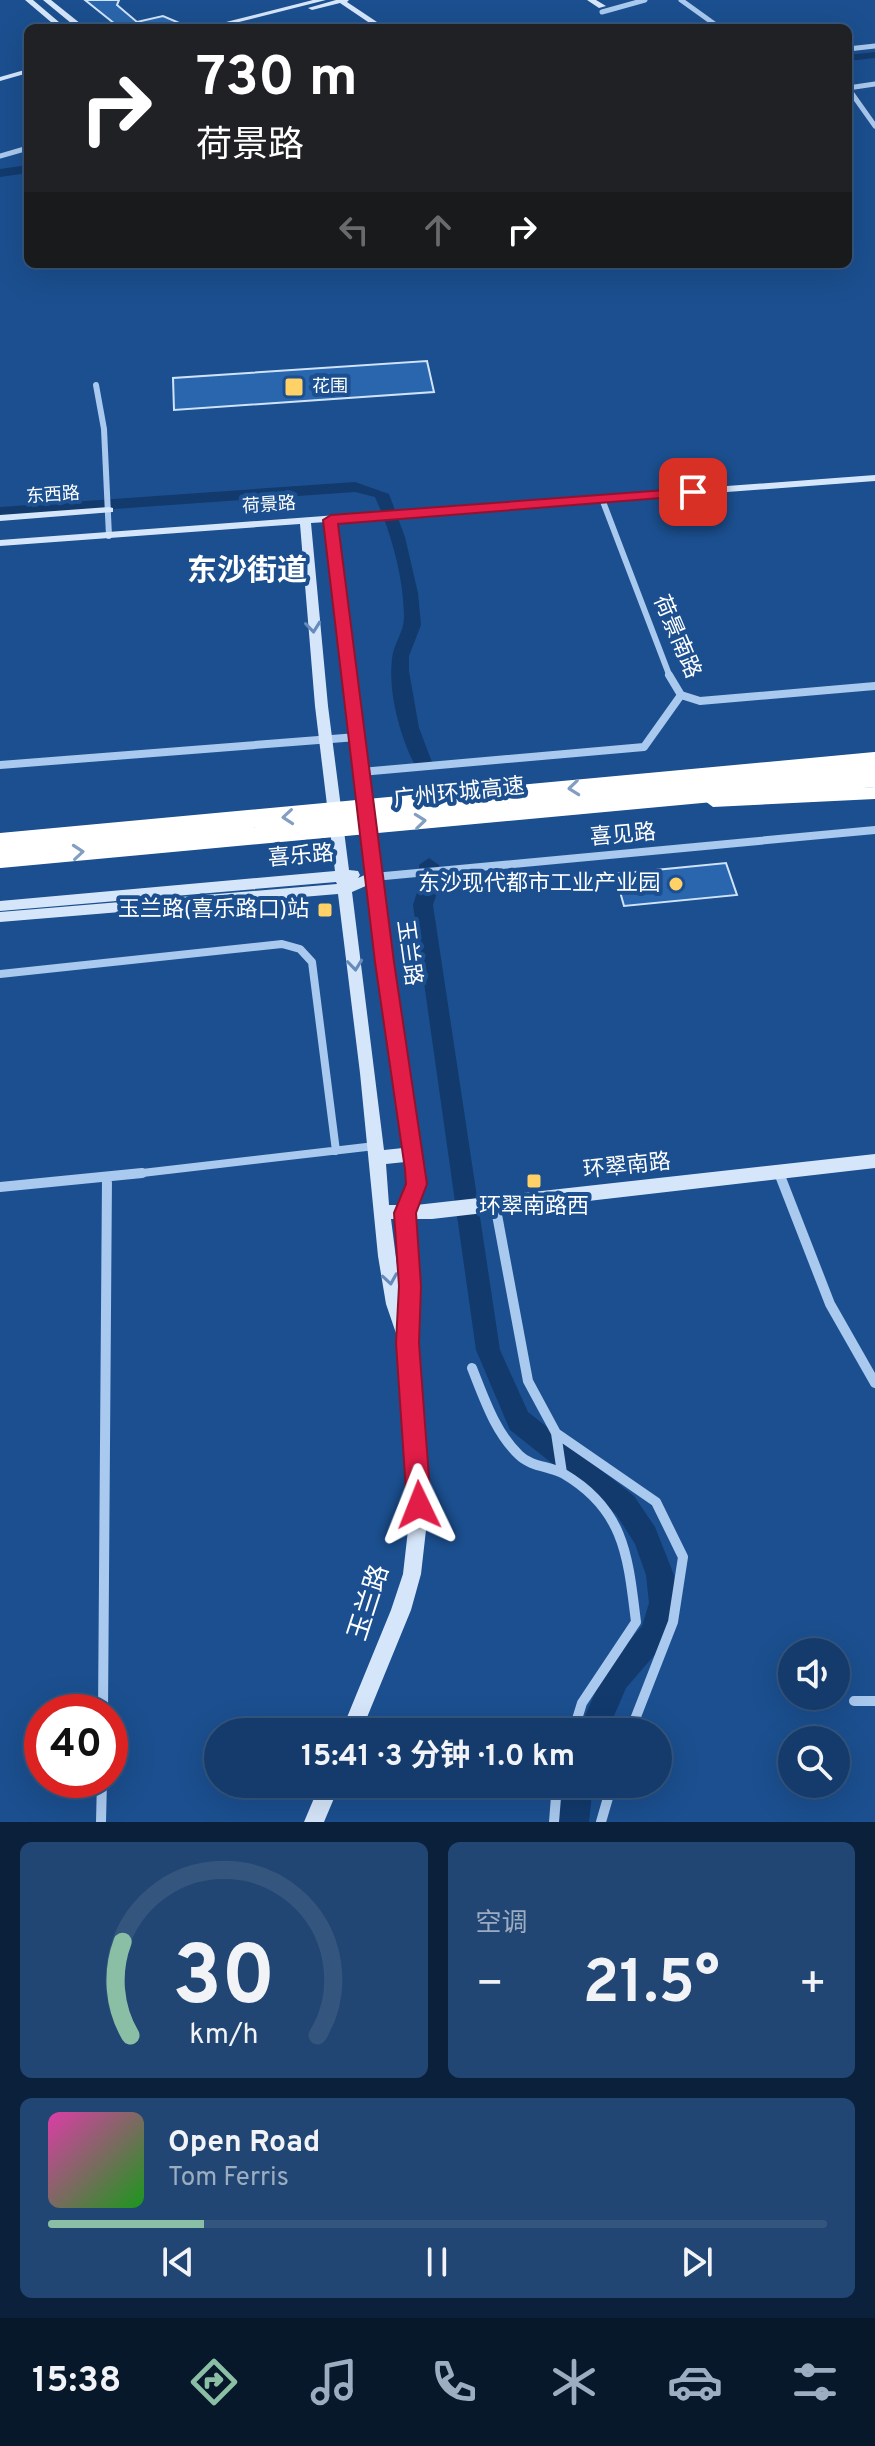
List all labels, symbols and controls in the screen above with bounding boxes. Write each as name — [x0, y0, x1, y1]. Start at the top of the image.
text: 730 m — [196, 45, 358, 115]
icon: right — [64, 56, 168, 160]
text: 荷景路 — [196, 124, 304, 170]
icon: left — [332, 208, 376, 252]
icon: ahead — [416, 208, 460, 252]
icon: right — [500, 208, 544, 252]
marker: 花围 — [283, 376, 305, 398]
place label: 花围 — [312, 376, 348, 399]
pin — [659, 458, 727, 526]
icon: arrive — [671, 470, 715, 514]
street label: 东西路 — [25, 483, 81, 509]
street label: 荷景路 — [241, 493, 297, 519]
district label: 东沙街道 — [187, 554, 307, 591]
street label: 荷景南路 — [646, 591, 706, 683]
one-way arrow — [305, 621, 322, 634]
street label: 广州环城高速 — [392, 774, 526, 814]
one-way arrow — [567, 780, 580, 797]
one-way arrow — [281, 808, 294, 825]
one-way arrow — [414, 812, 427, 829]
street label: 喜见路 — [589, 820, 657, 852]
street label: 喜乐路 — [267, 841, 335, 873]
one-way arrow — [72, 844, 85, 861]
place label: 东沙现代都市工业产业园 — [418, 871, 660, 898]
marker: 东沙现代都市工业产业园 — [667, 875, 685, 893]
place label: 玉兰路(喜乐路口)站 — [118, 897, 309, 924]
marker: 玉兰路(喜乐路口)站 — [316, 901, 334, 919]
street label: 玉兰路 — [390, 918, 426, 988]
one-way arrow — [346, 959, 363, 972]
street label: 环翠南路 — [582, 1149, 672, 1185]
marker: 环翠南路西 — [525, 1172, 543, 1190]
place label: 环翠南路西 — [479, 1194, 589, 1221]
one-way arrow — [381, 1272, 398, 1285]
position arrow — [377, 1463, 461, 1547]
street label: 玉兰路 — [342, 1561, 398, 1645]
map controls — [778, 1638, 850, 1798]
button: sound — [778, 1638, 850, 1710]
speed limit sign: 40 — [24, 1694, 128, 1798]
button: search — [778, 1726, 850, 1798]
text: 15:41 · 3 分钟 · 1.0 km — [301, 1739, 575, 1776]
text: 空调 — [476, 1908, 528, 1941]
text: 30 — [172, 1929, 275, 2034]
text: 21.5° — [583, 1948, 720, 2024]
text: − — [476, 1958, 504, 2014]
text: + — [799, 1958, 827, 2014]
text: km/h — [189, 2018, 258, 2054]
text: Open Road — [168, 2125, 320, 2162]
text: Tom Ferris — [168, 2162, 289, 2195]
icon: previous — [156, 2240, 200, 2284]
icon: pause — [415, 2240, 459, 2284]
icon: next — [675, 2240, 719, 2284]
icon: directions — [186, 2354, 242, 2410]
icon: music — [306, 2354, 362, 2410]
icon: phone — [426, 2354, 482, 2410]
icon: climate — [546, 2354, 602, 2410]
icon: car — [667, 2354, 723, 2410]
icon: filters — [787, 2354, 843, 2410]
text: 15:38 — [32, 2359, 121, 2405]

